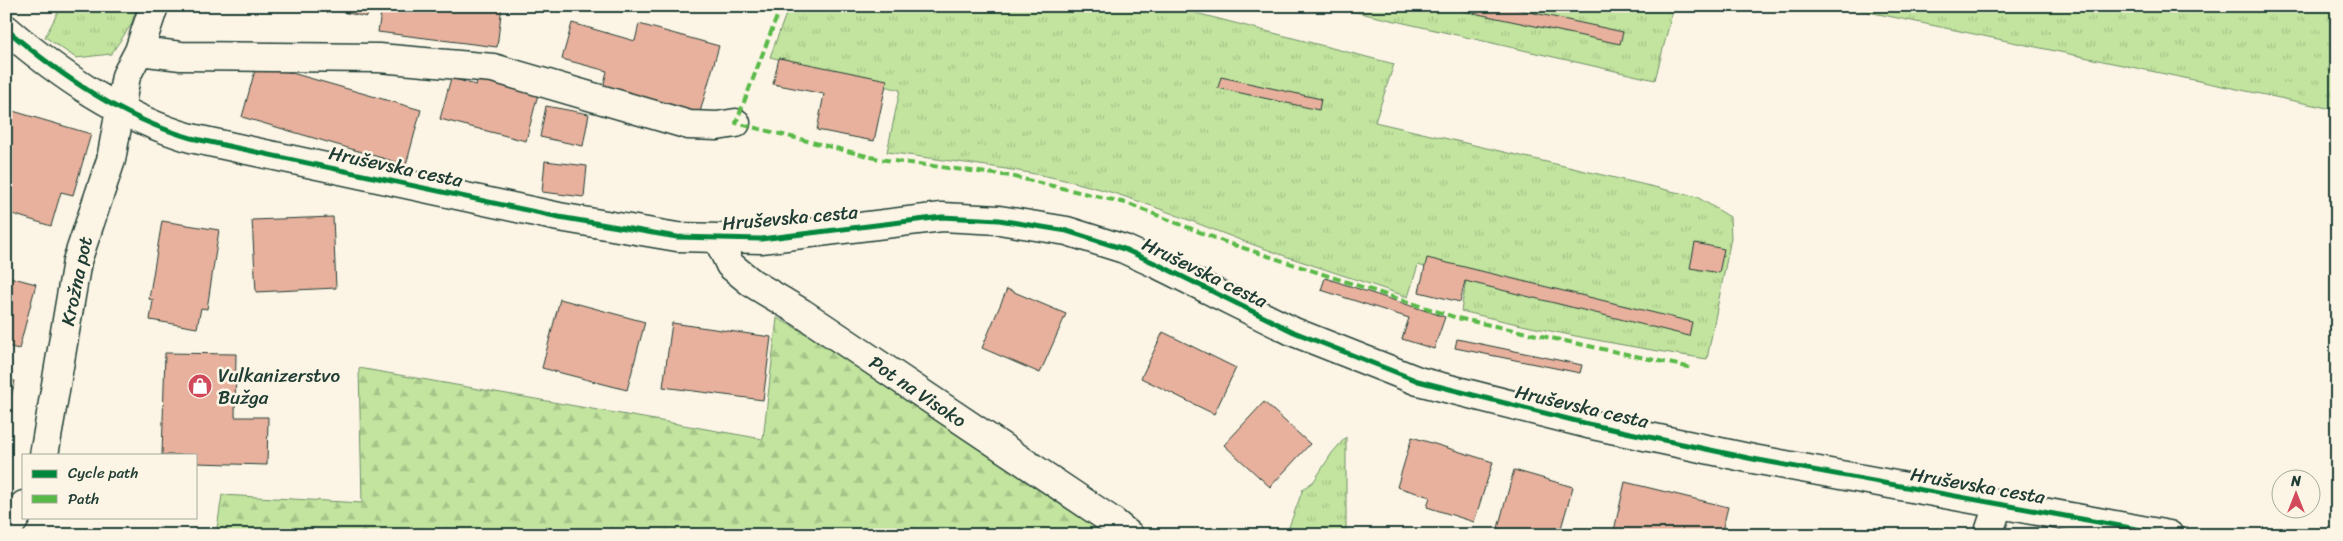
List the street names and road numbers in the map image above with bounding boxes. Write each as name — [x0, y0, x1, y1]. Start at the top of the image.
street label: Hruševska cesta — [326, 136, 466, 197]
street label: Hruševska cesta — [721, 195, 860, 240]
street label: Hruševska cesta — [1136, 228, 1274, 317]
street label: Krožna pot — [51, 233, 102, 329]
street label: Pot na Visoko — [862, 346, 974, 437]
street label: Hruševska cesta — [1512, 375, 1652, 438]
street label: Hruševska cesta — [1908, 457, 2048, 514]

